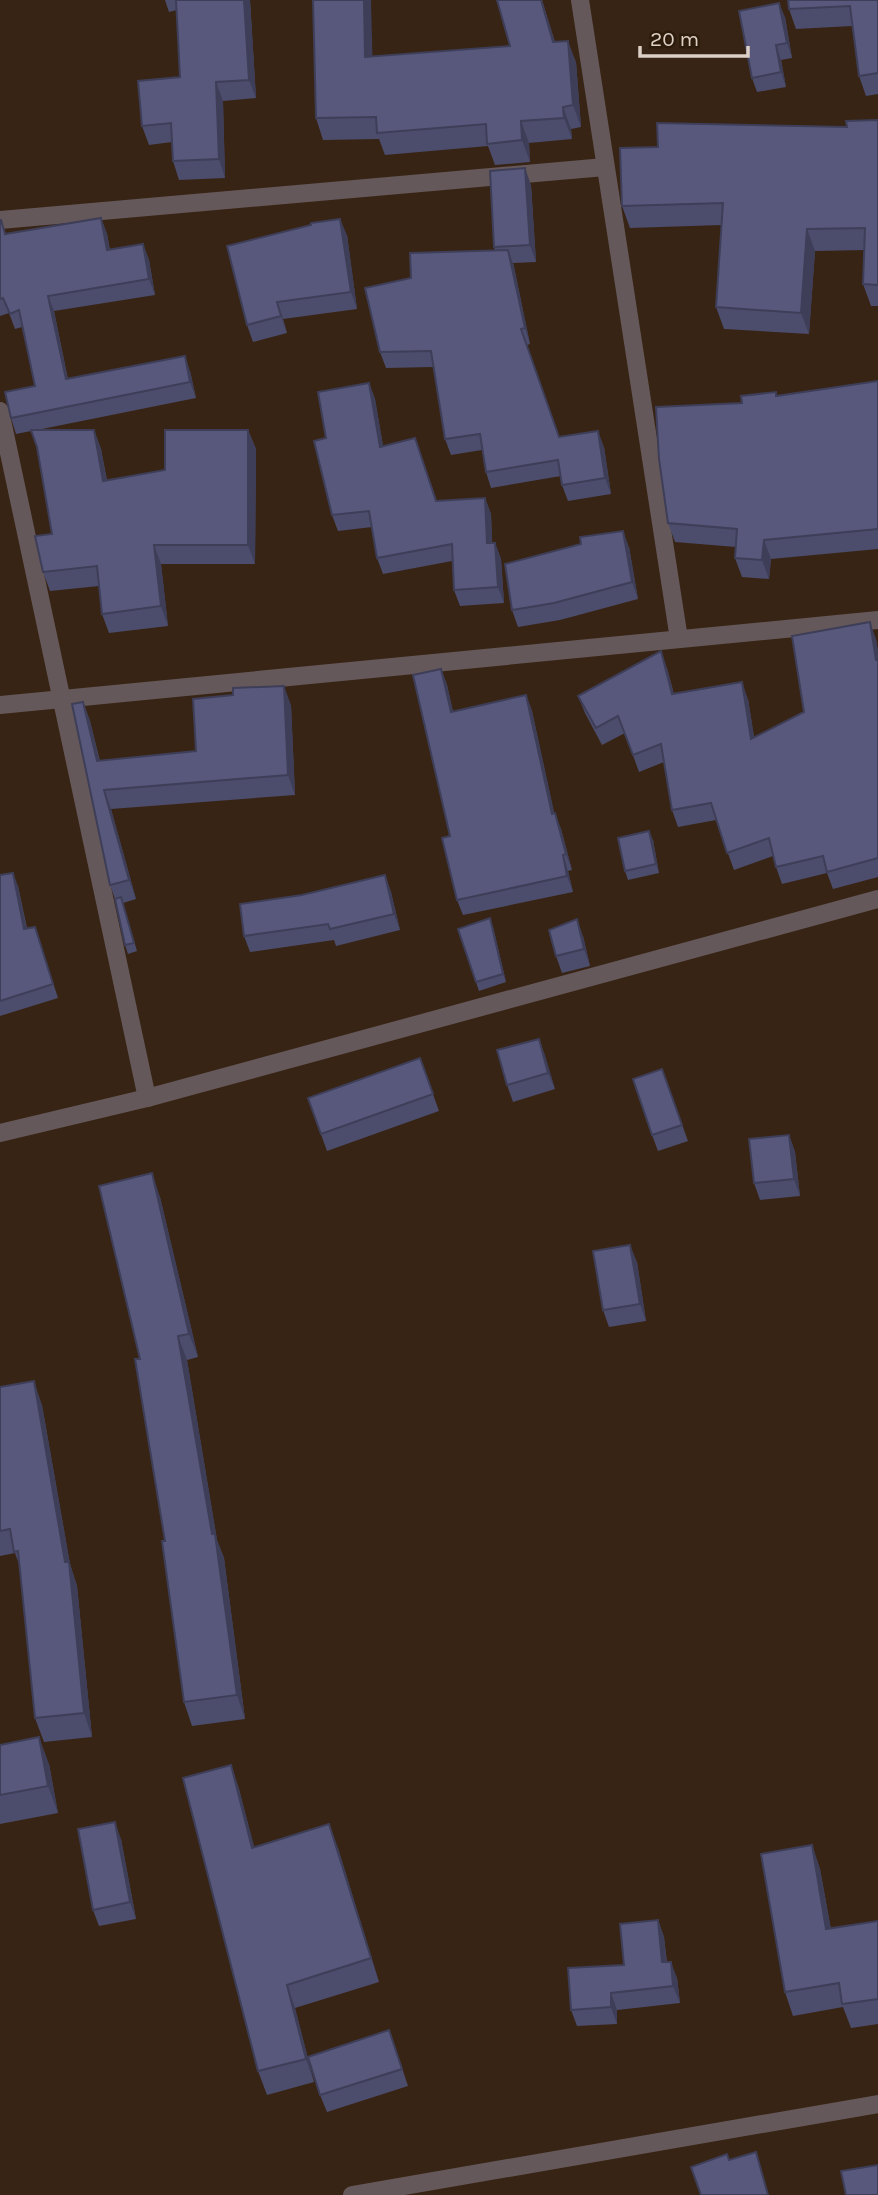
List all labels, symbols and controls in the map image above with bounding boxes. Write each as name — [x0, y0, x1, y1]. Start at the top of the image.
scale bar — [640, 14, 748, 58]
text: 20 m — [650, 27, 699, 51]

